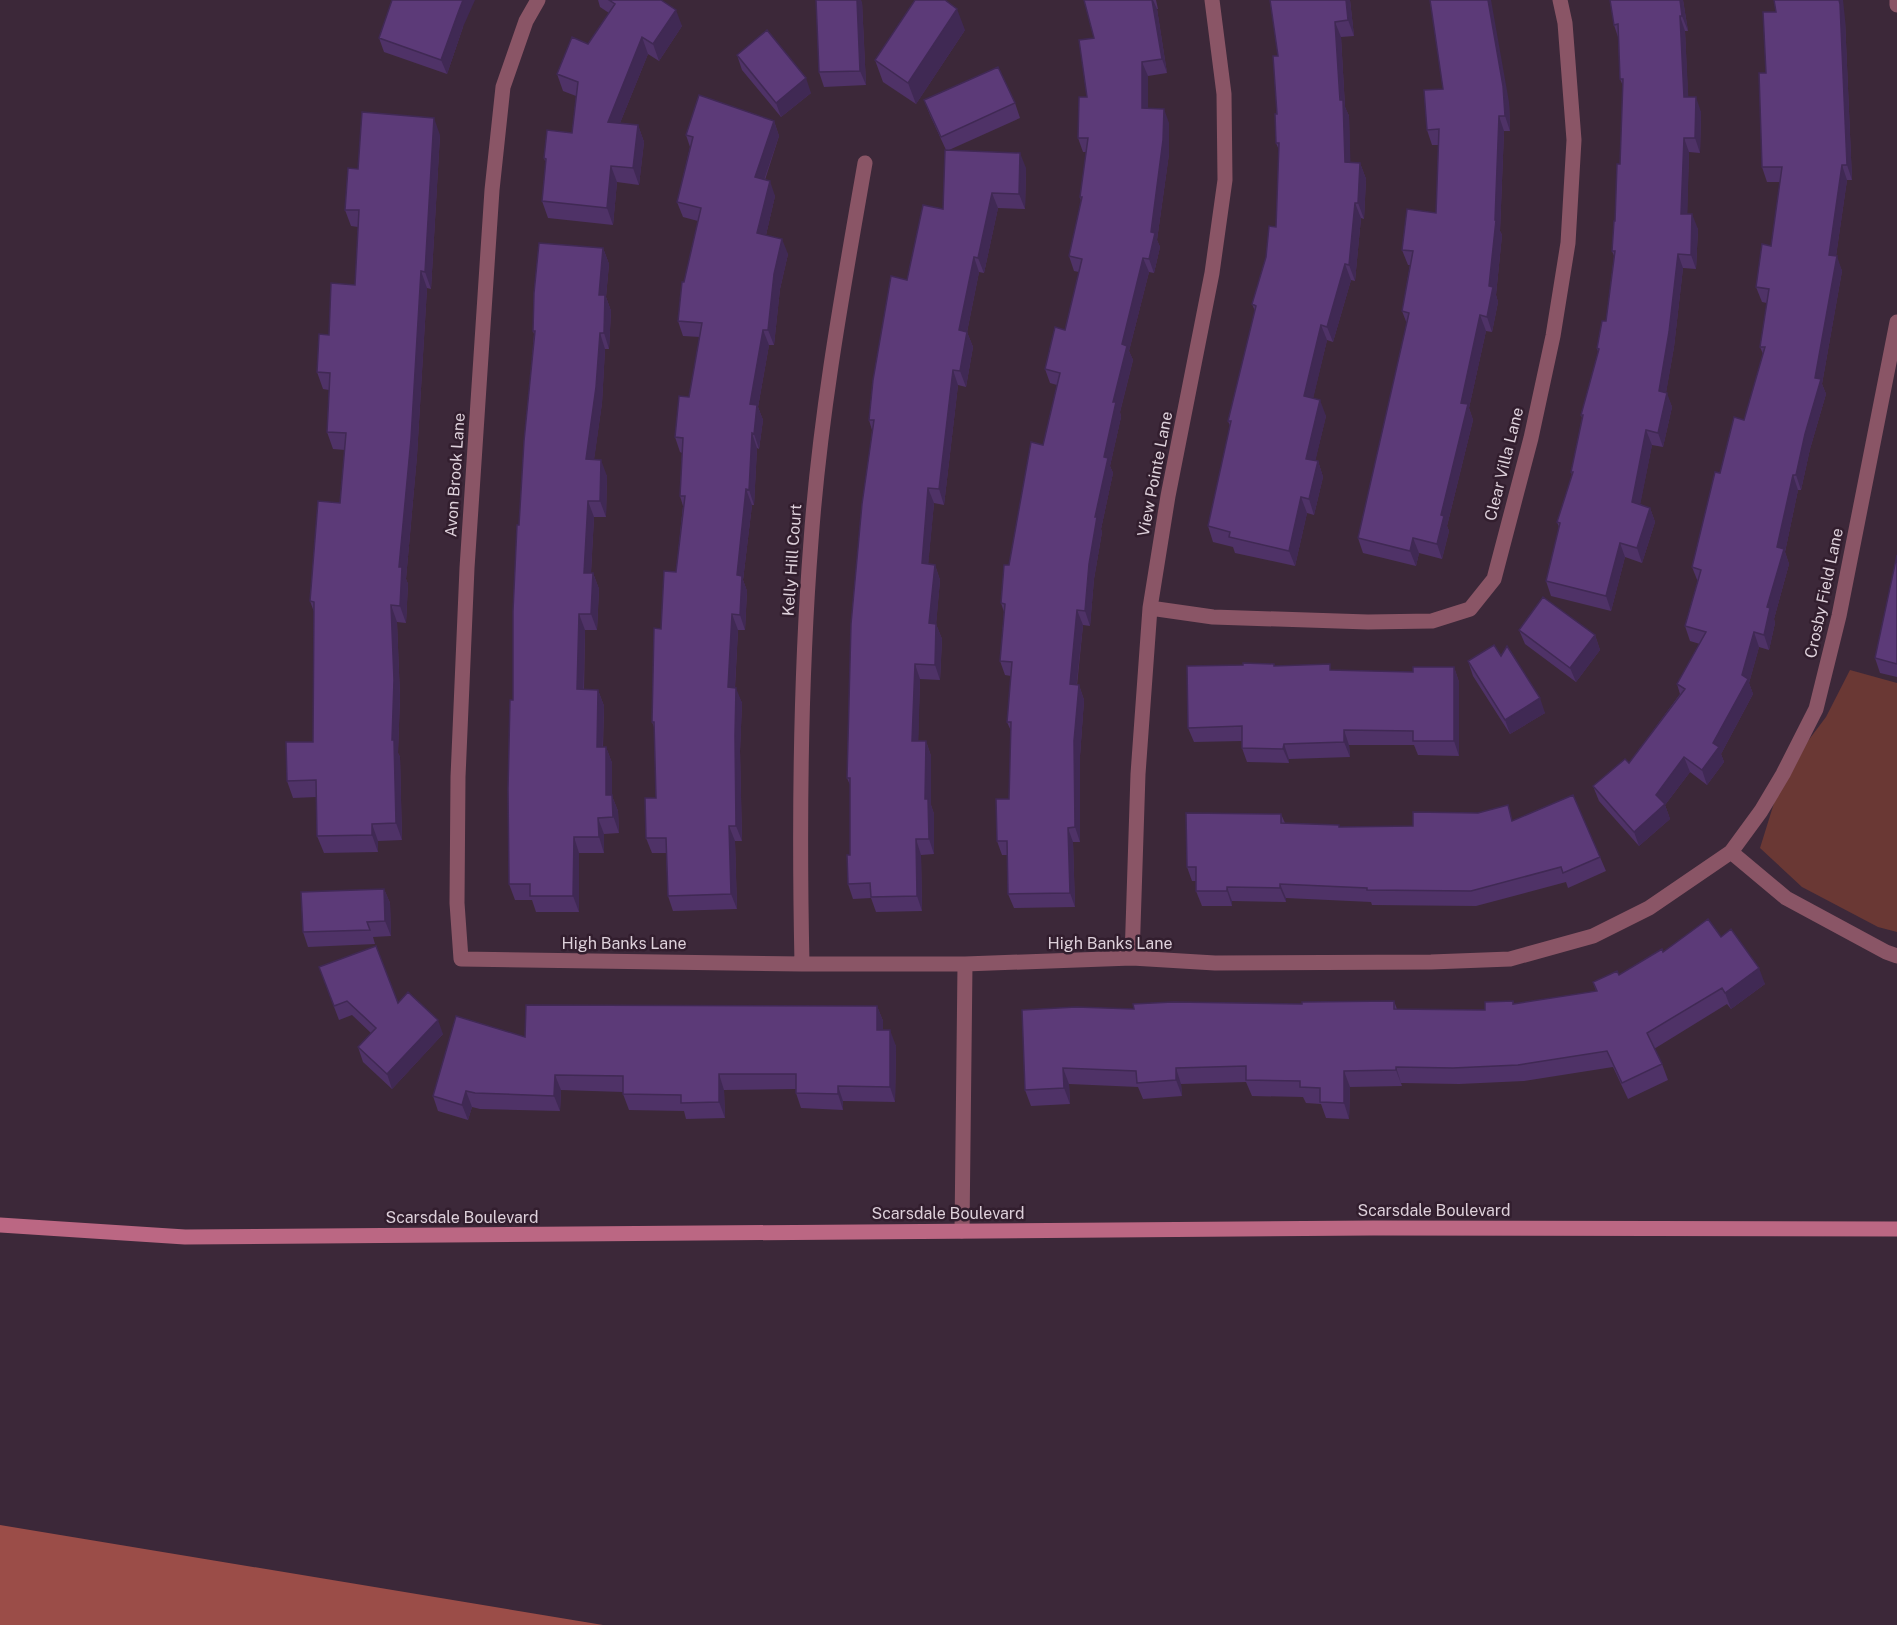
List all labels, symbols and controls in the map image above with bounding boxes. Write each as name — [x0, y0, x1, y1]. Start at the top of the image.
street label: Clear Villa Lane — [1481, 405, 1527, 523]
street label: View Pointe Lane — [1134, 410, 1176, 538]
street label: Avon Brook Lane — [441, 412, 469, 538]
street label: Kelly Hill Court — [779, 503, 805, 617]
street label: Crosby Field Lane — [1801, 526, 1847, 660]
street label: High Banks Lane — [562, 934, 686, 953]
street label: High Banks Lane — [1048, 934, 1172, 953]
street label: Scarsdale Boulevard — [1357, 1201, 1511, 1220]
street label: Scarsdale Boulevard — [871, 1204, 1025, 1223]
street label: Scarsdale Boulevard — [385, 1208, 539, 1227]

